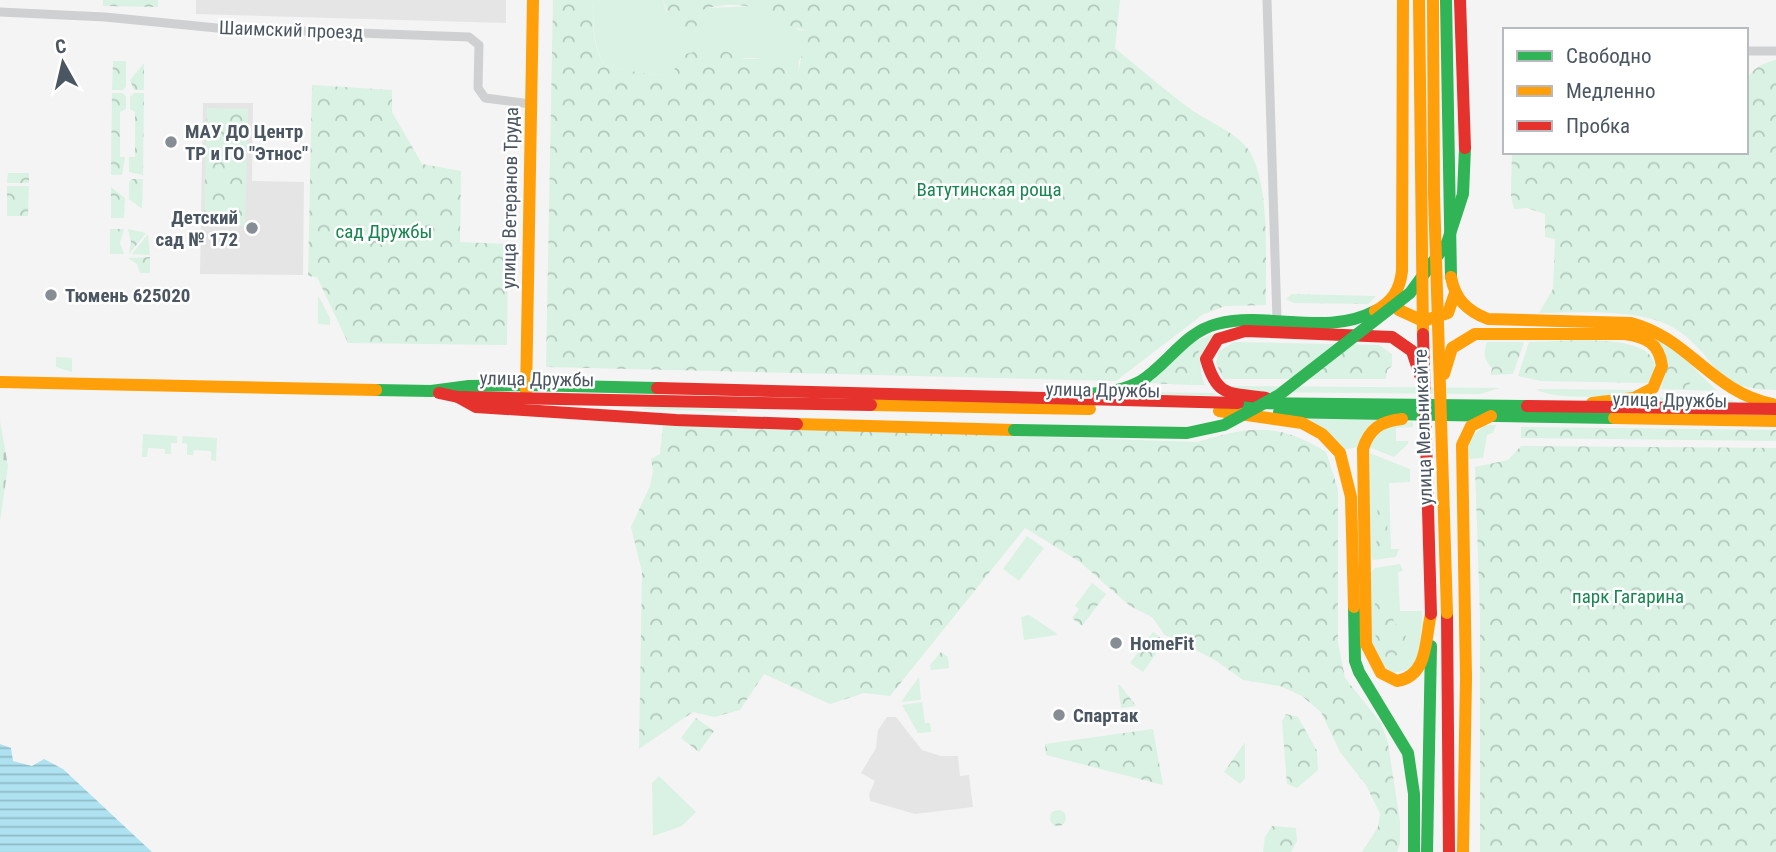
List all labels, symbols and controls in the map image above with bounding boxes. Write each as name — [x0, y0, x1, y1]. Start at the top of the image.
street label: Шаимский проезд — [218, 16, 364, 44]
north arrow — [28, 28, 98, 98]
legend — [1503, 28, 1748, 154]
text: С — [54, 34, 68, 59]
text: Свободно — [1566, 44, 1652, 68]
text: Медленно — [1566, 79, 1655, 103]
street label: улица Ветеранов Труда — [497, 107, 523, 289]
text: Пробка — [1566, 114, 1630, 138]
place label: МАУ ДО Центр ТР и ГО "Этнос" — [185, 120, 308, 165]
marker: МАУ ДО Центр ТР и ГО "Этнос" — [163, 134, 179, 150]
park label: Ватутинская роща — [916, 178, 1062, 201]
place label: Детский сад № 172 — [155, 206, 238, 251]
marker: Детский сад № 172 — [244, 220, 260, 236]
park label: сад Дружбы — [336, 220, 432, 243]
place label: Тюмень 625020 — [65, 284, 190, 307]
marker: Тюмень 625020 — [43, 287, 59, 303]
street label: улица Мельникайте — [1409, 349, 1437, 505]
street label: улица Дружбы — [479, 367, 595, 391]
street label: улица Дружбы — [1045, 378, 1161, 402]
street label: улица Дружбы — [1612, 388, 1728, 412]
park label: парк Гагарина — [1572, 585, 1684, 608]
place label: HomeFit — [1130, 632, 1194, 655]
marker: HomeFit — [1108, 635, 1124, 651]
place label: Спартак — [1073, 704, 1139, 727]
marker: Спартак — [1051, 707, 1067, 723]

